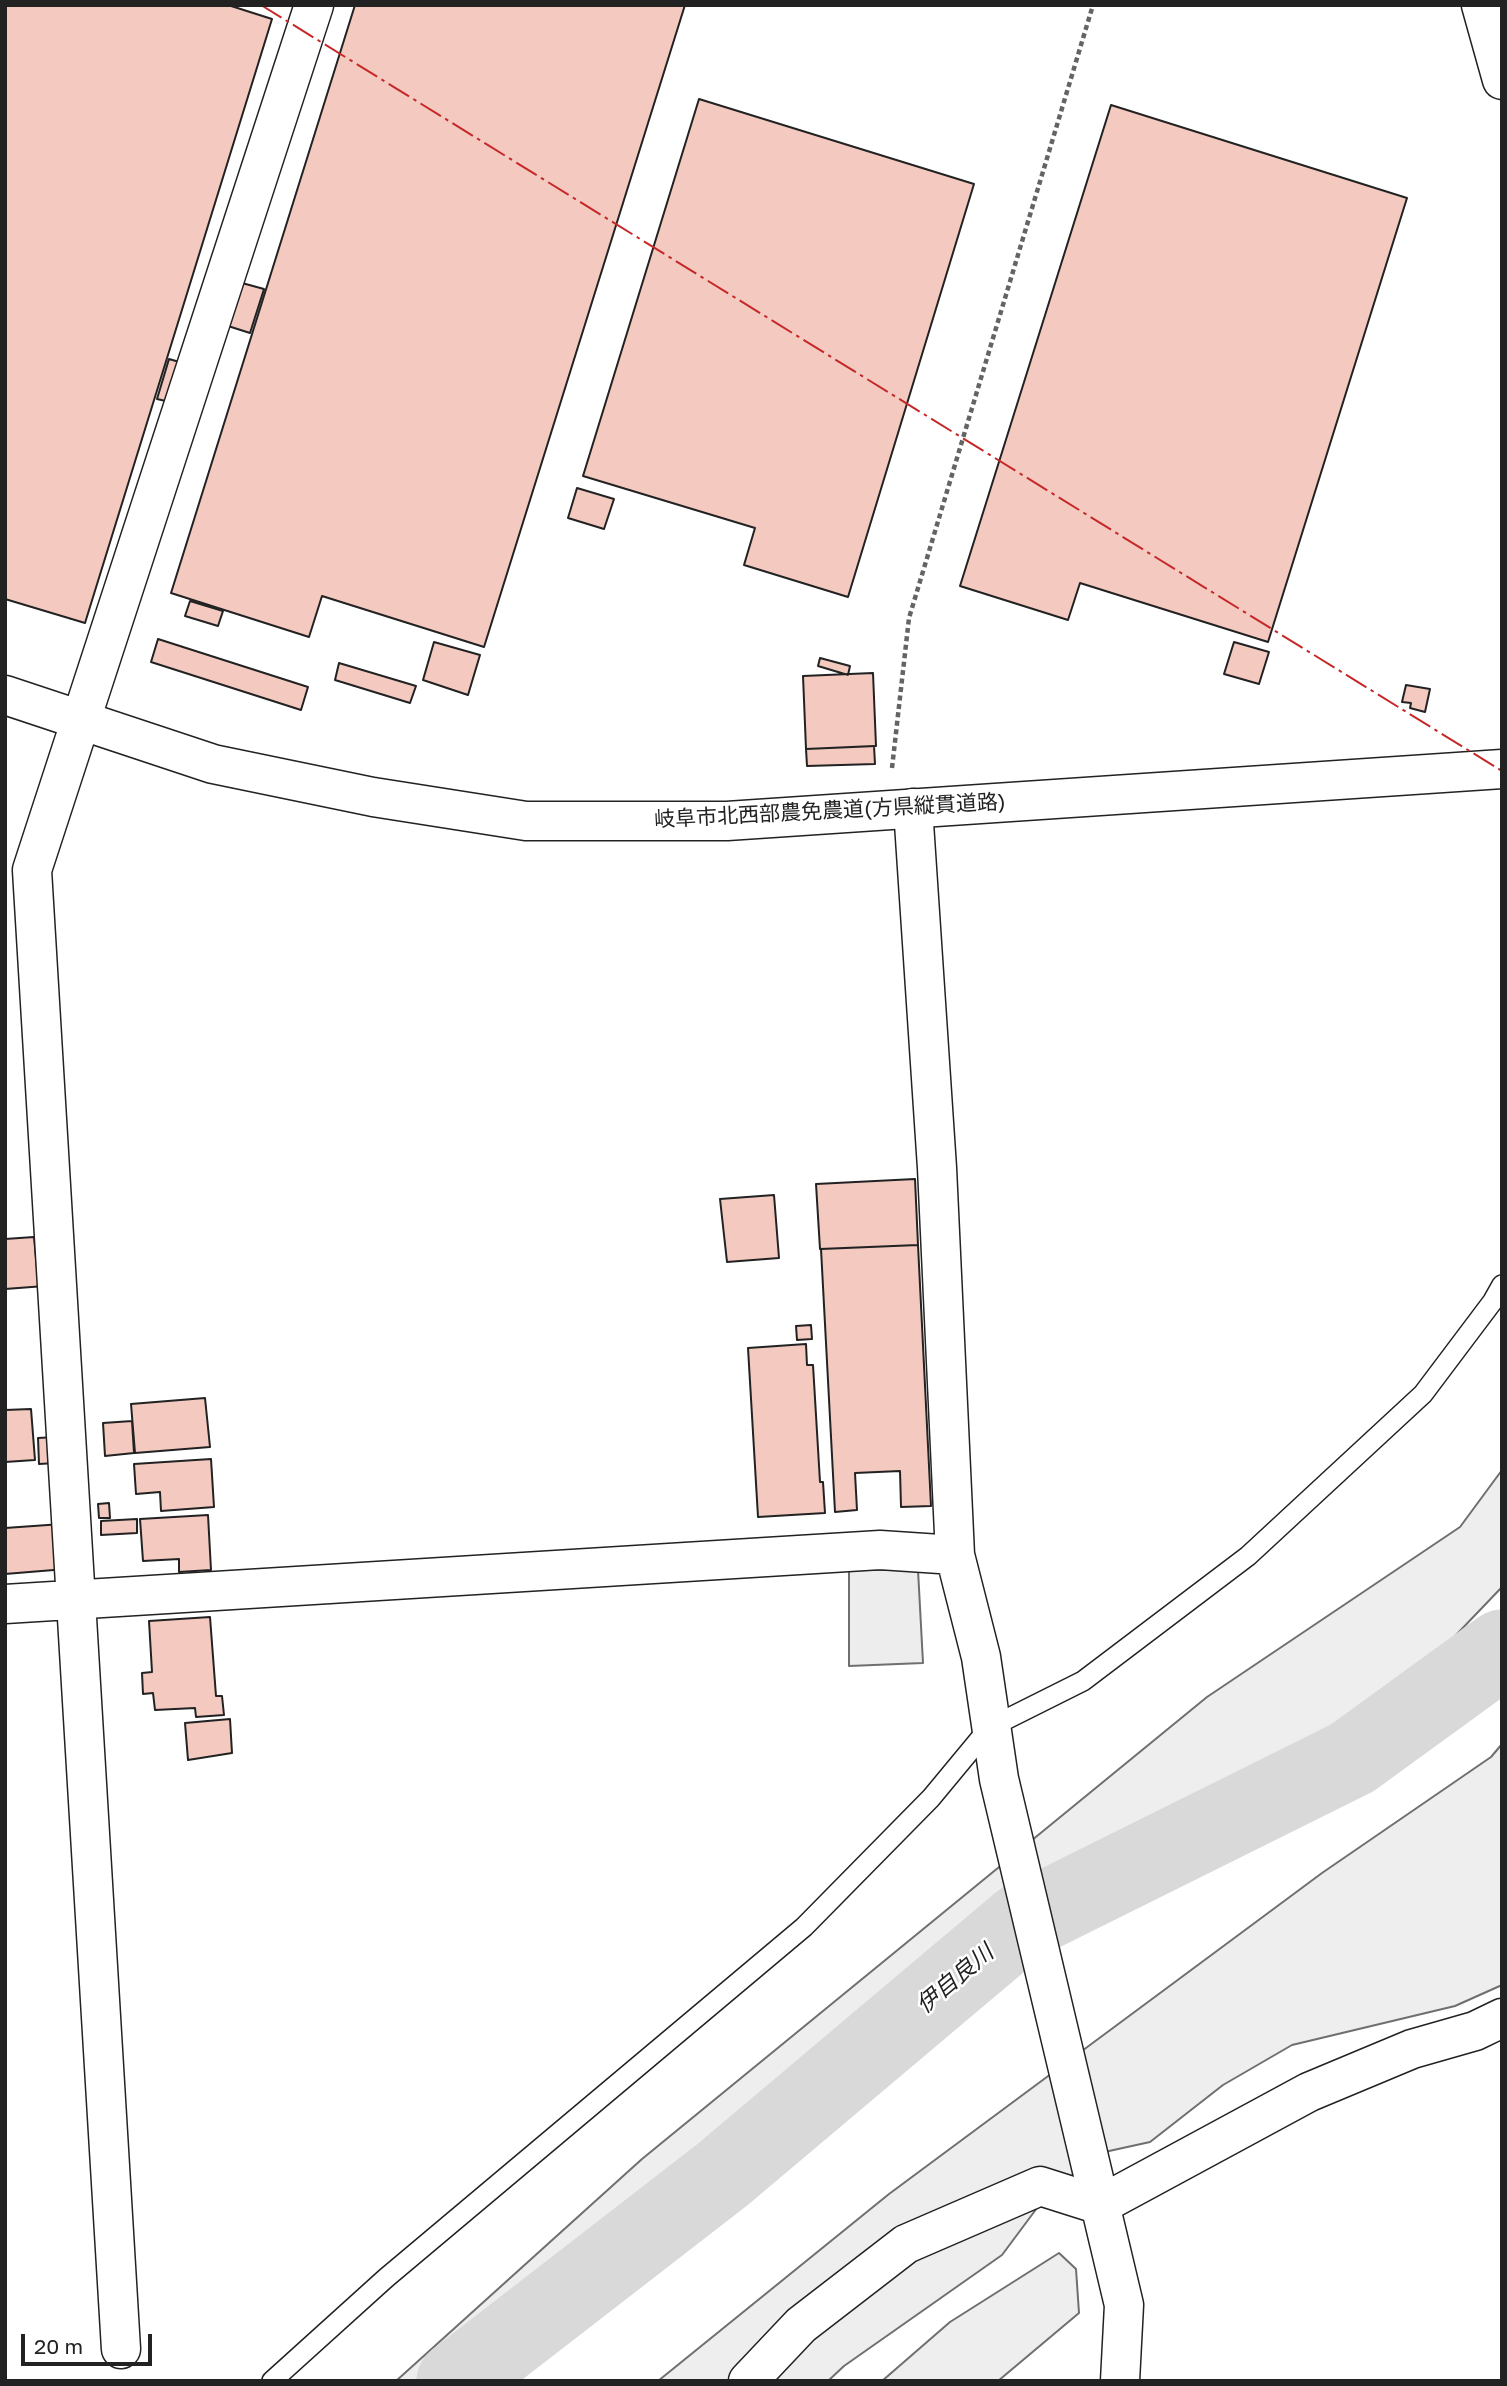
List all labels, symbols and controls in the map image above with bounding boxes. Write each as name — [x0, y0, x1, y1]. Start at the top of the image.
street label: 岐阜市北西部農免農道(方県縦貫道路) — [654, 789, 1006, 833]
water label: 伊自良川 — [911, 1939, 999, 2019]
scale bar — [24, 2320, 156, 2364]
text: 20 m — [34, 2333, 83, 2359]

